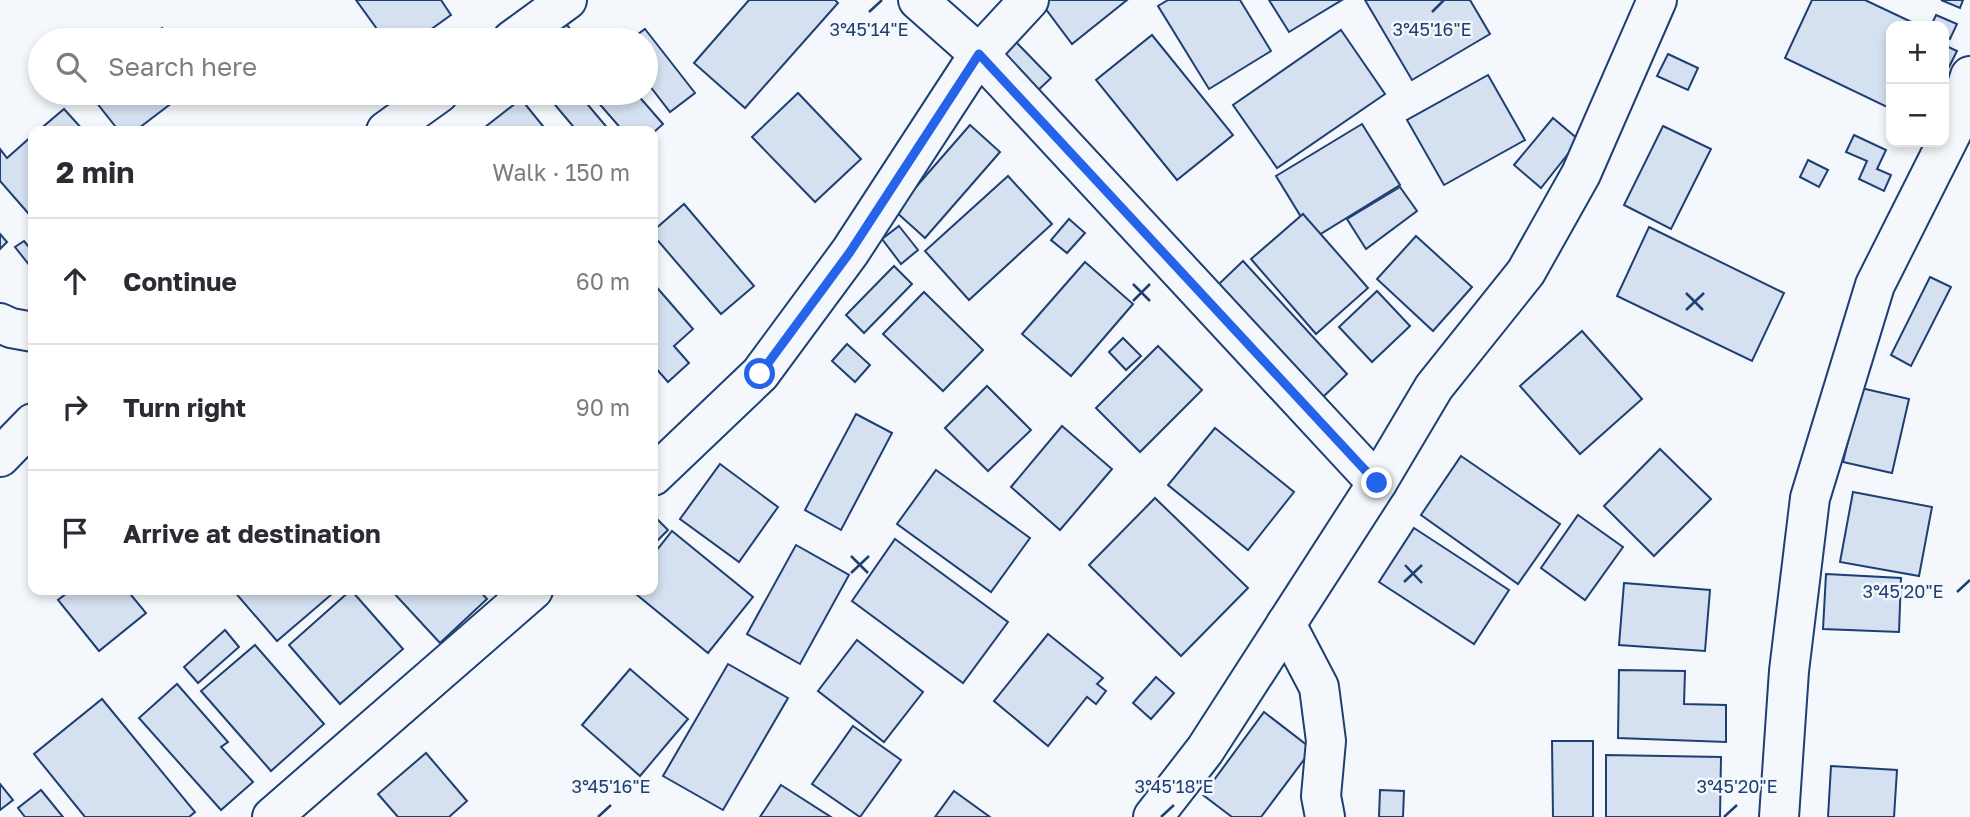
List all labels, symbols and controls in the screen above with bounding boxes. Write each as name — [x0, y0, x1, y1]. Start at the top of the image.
text: 3°45'14"E — [829, 18, 909, 40]
text: 3°45'16"E — [1393, 18, 1471, 40]
map controls — [1886, 21, 1949, 147]
button: + — [1886, 21, 1949, 84]
search box — [28, 28, 658, 105]
icon: search — [52, 48, 90, 86]
text: Search here — [108, 51, 257, 82]
button: − — [1886, 84, 1949, 147]
text: 2 min — [56, 154, 134, 190]
text: Walk · 150 m — [492, 158, 630, 186]
icon: ahead — [56, 262, 94, 300]
text: Continue — [123, 266, 237, 297]
text: 60 m — [576, 267, 630, 295]
route start — [744, 358, 775, 389]
icon: right — [56, 388, 94, 426]
text: Turn right — [123, 392, 246, 423]
text: 90 m — [576, 393, 630, 421]
route end — [1361, 467, 1392, 498]
icon: arrive — [56, 514, 94, 552]
text: Arrive at destination — [123, 518, 381, 549]
text: 3°45'20"E — [1863, 580, 1943, 602]
text: 3°45'16"E — [572, 775, 650, 797]
text: 3°45'18"E — [1134, 775, 1214, 797]
text: 3°45'20"E — [1697, 775, 1777, 797]

